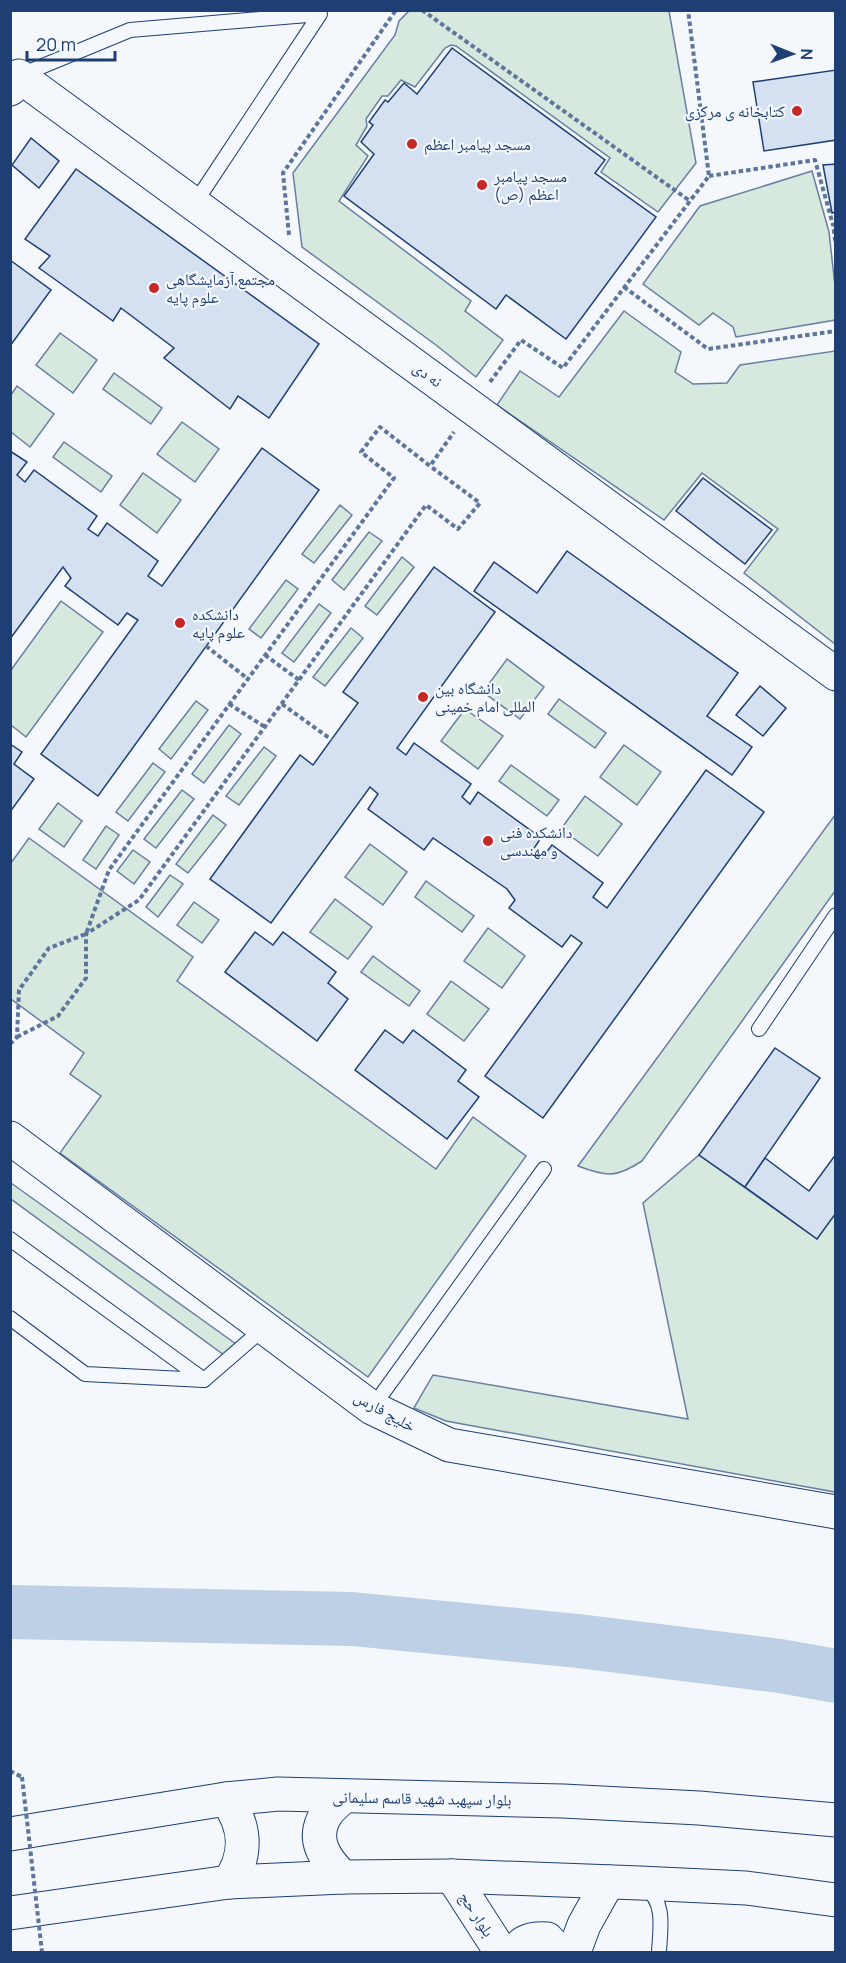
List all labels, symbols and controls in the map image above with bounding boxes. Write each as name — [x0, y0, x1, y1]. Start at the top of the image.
scale bar — [27, 24, 116, 62]
north arrow — [762, 24, 822, 84]
text: 20 m — [36, 32, 76, 56]
text: N — [796, 48, 818, 60]
place label: کتابخانه ی مرکزی — [685, 100, 785, 122]
marker: کتابخانه ی مرکزی — [790, 104, 804, 118]
place label: مسجد پیامبر اعظم — [424, 133, 531, 155]
marker: مسجد پیامبر اعظم — [405, 137, 419, 151]
place label: مسجد پیامبر اعظم (ص) — [493, 165, 567, 205]
marker: مسجد پیامبر اعظم (ص) — [475, 178, 489, 192]
place label: مجتمع آزمایشگاهی علوم پایه — [166, 268, 275, 308]
marker: مجتمع آزمایشگاهی علوم پایه — [147, 281, 161, 295]
street label: نه دی — [409, 356, 447, 392]
place label: دانشکده علوم پایه — [192, 603, 245, 643]
marker: دانشکده علوم پایه — [173, 616, 187, 630]
place label: دانشگاه بین المللی امام خمینی — [435, 677, 535, 717]
marker: دانشگاه بین المللی امام خمینی — [416, 690, 430, 704]
place label: دانشکده فنی و مهندسی — [500, 821, 572, 861]
marker: دانشکده فنی و مهندسی — [481, 834, 495, 848]
street label: خلیج فارس — [350, 1385, 420, 1437]
street label: بلوار سپهبد شهید قاسم سلیمانی — [332, 1785, 512, 1811]
street label: بلوار حج — [454, 1887, 500, 1941]

